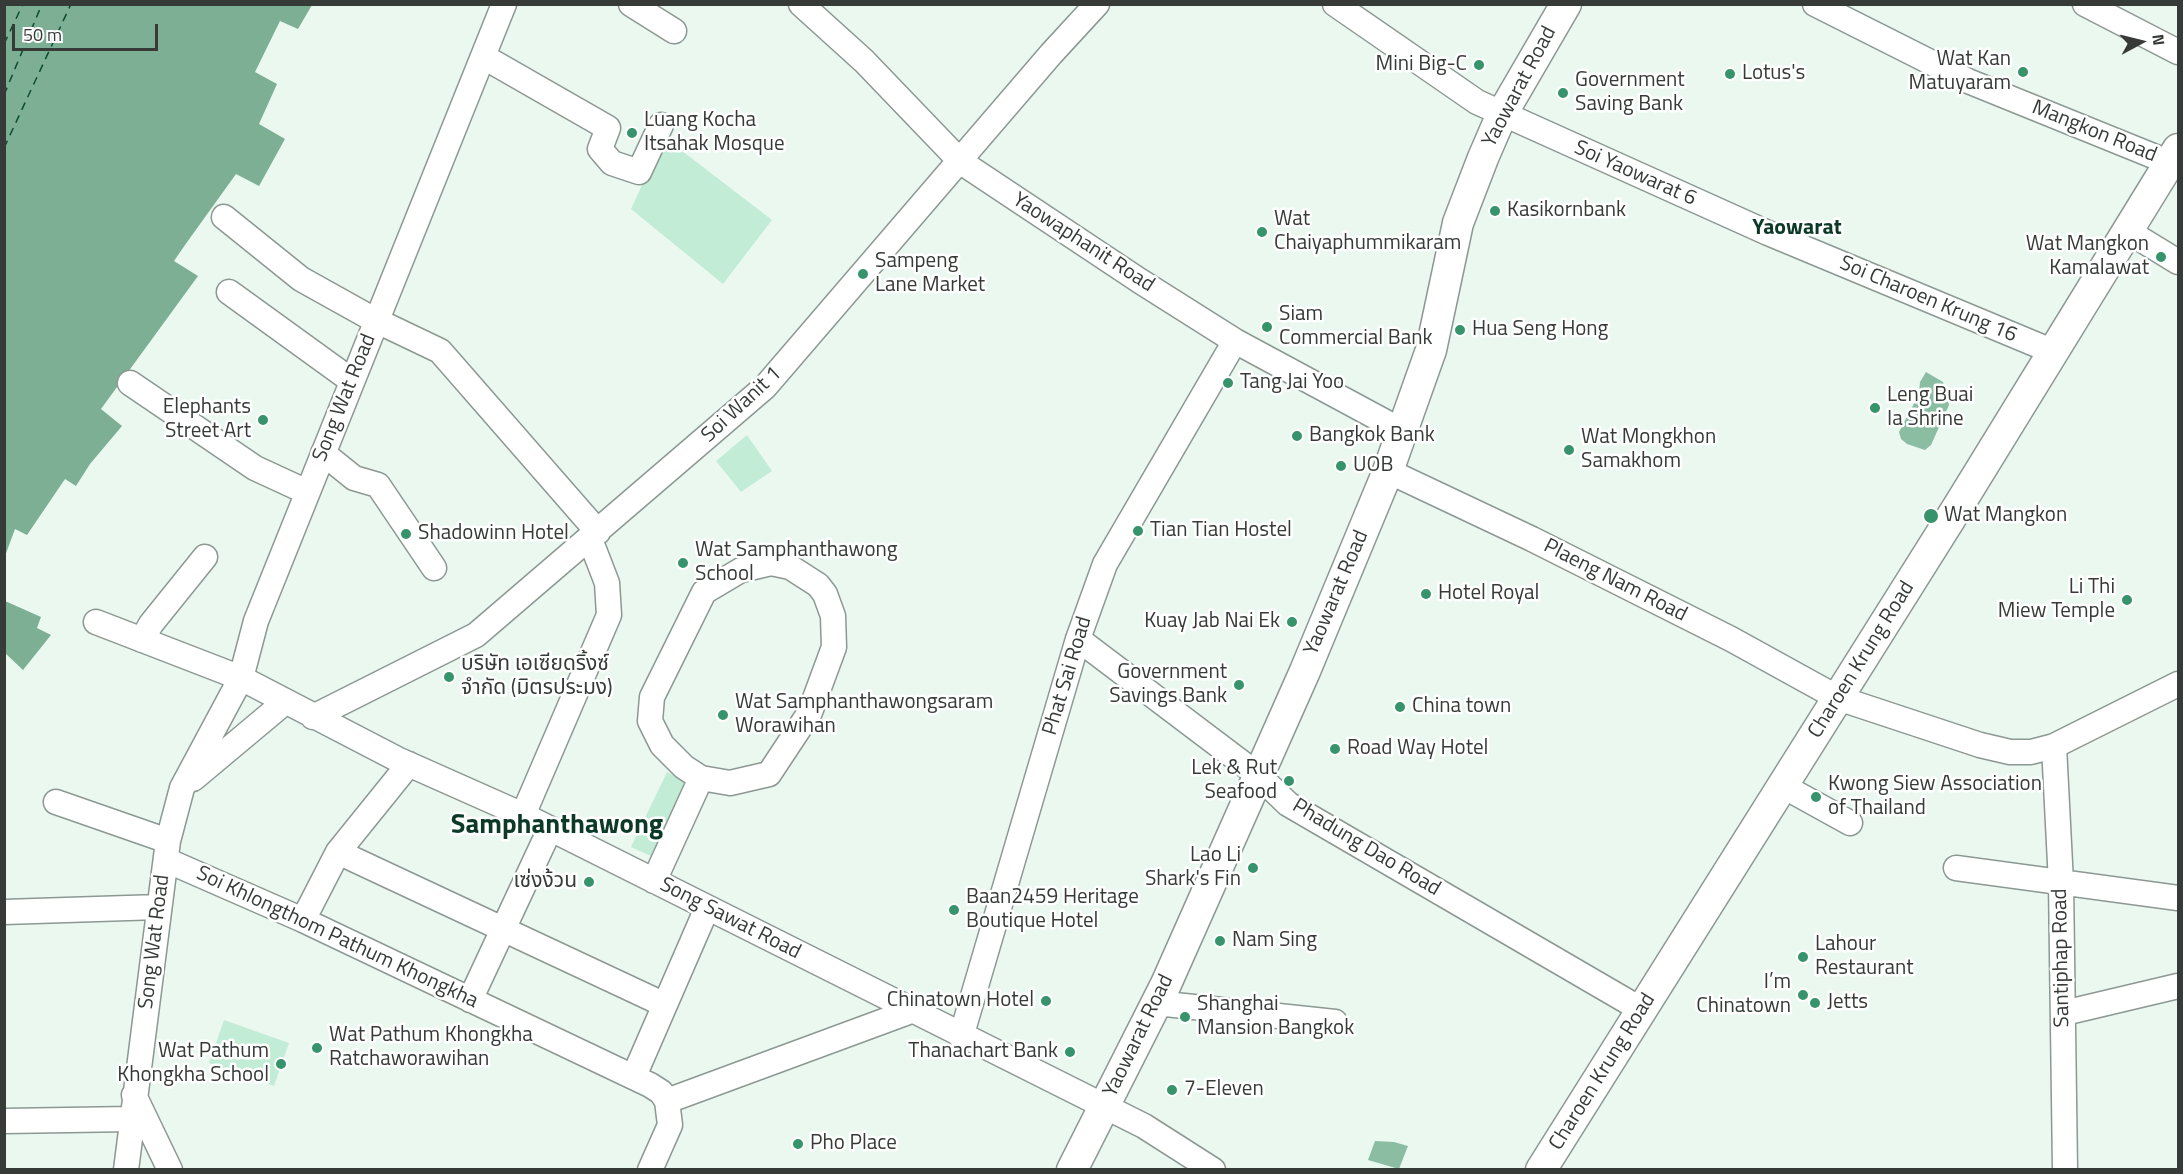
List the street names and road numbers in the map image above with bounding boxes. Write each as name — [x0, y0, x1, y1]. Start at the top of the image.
street label: Yaowarat Road — [1478, 22, 1562, 152]
street label: Mangkon Road — [2028, 96, 2160, 168]
street label: Soi Yaowarat 6 — [1570, 136, 1700, 212]
street label: Yaowaphanit Road — [1007, 188, 1159, 298]
street label: Soi Charoen Krung 16 — [1836, 251, 2020, 349]
street label: Song Wat Road — [308, 330, 382, 466]
street label: Soi Wanit 1 — [697, 362, 787, 448]
street label: Yaowarat Road — [1299, 527, 1375, 659]
street label: Plaeng Nam Road — [1539, 534, 1691, 628]
street label: Charoen Krung Road — [1804, 577, 1920, 743]
street label: Phat Sai Road — [1038, 614, 1098, 738]
street label: Phadung Dao Road — [1287, 794, 1445, 902]
street label: Soi Khlongthom Pathum Khongkha — [192, 862, 482, 1014]
street label: Song Wat Road — [134, 873, 176, 1011]
street label: Song Sawat Road — [655, 873, 805, 965]
street label: Santiphap Road — [2048, 888, 2076, 1028]
street label: Yaowarat Road — [1099, 971, 1179, 1101]
street label: Charoen Krung Road — [1545, 989, 1661, 1155]

